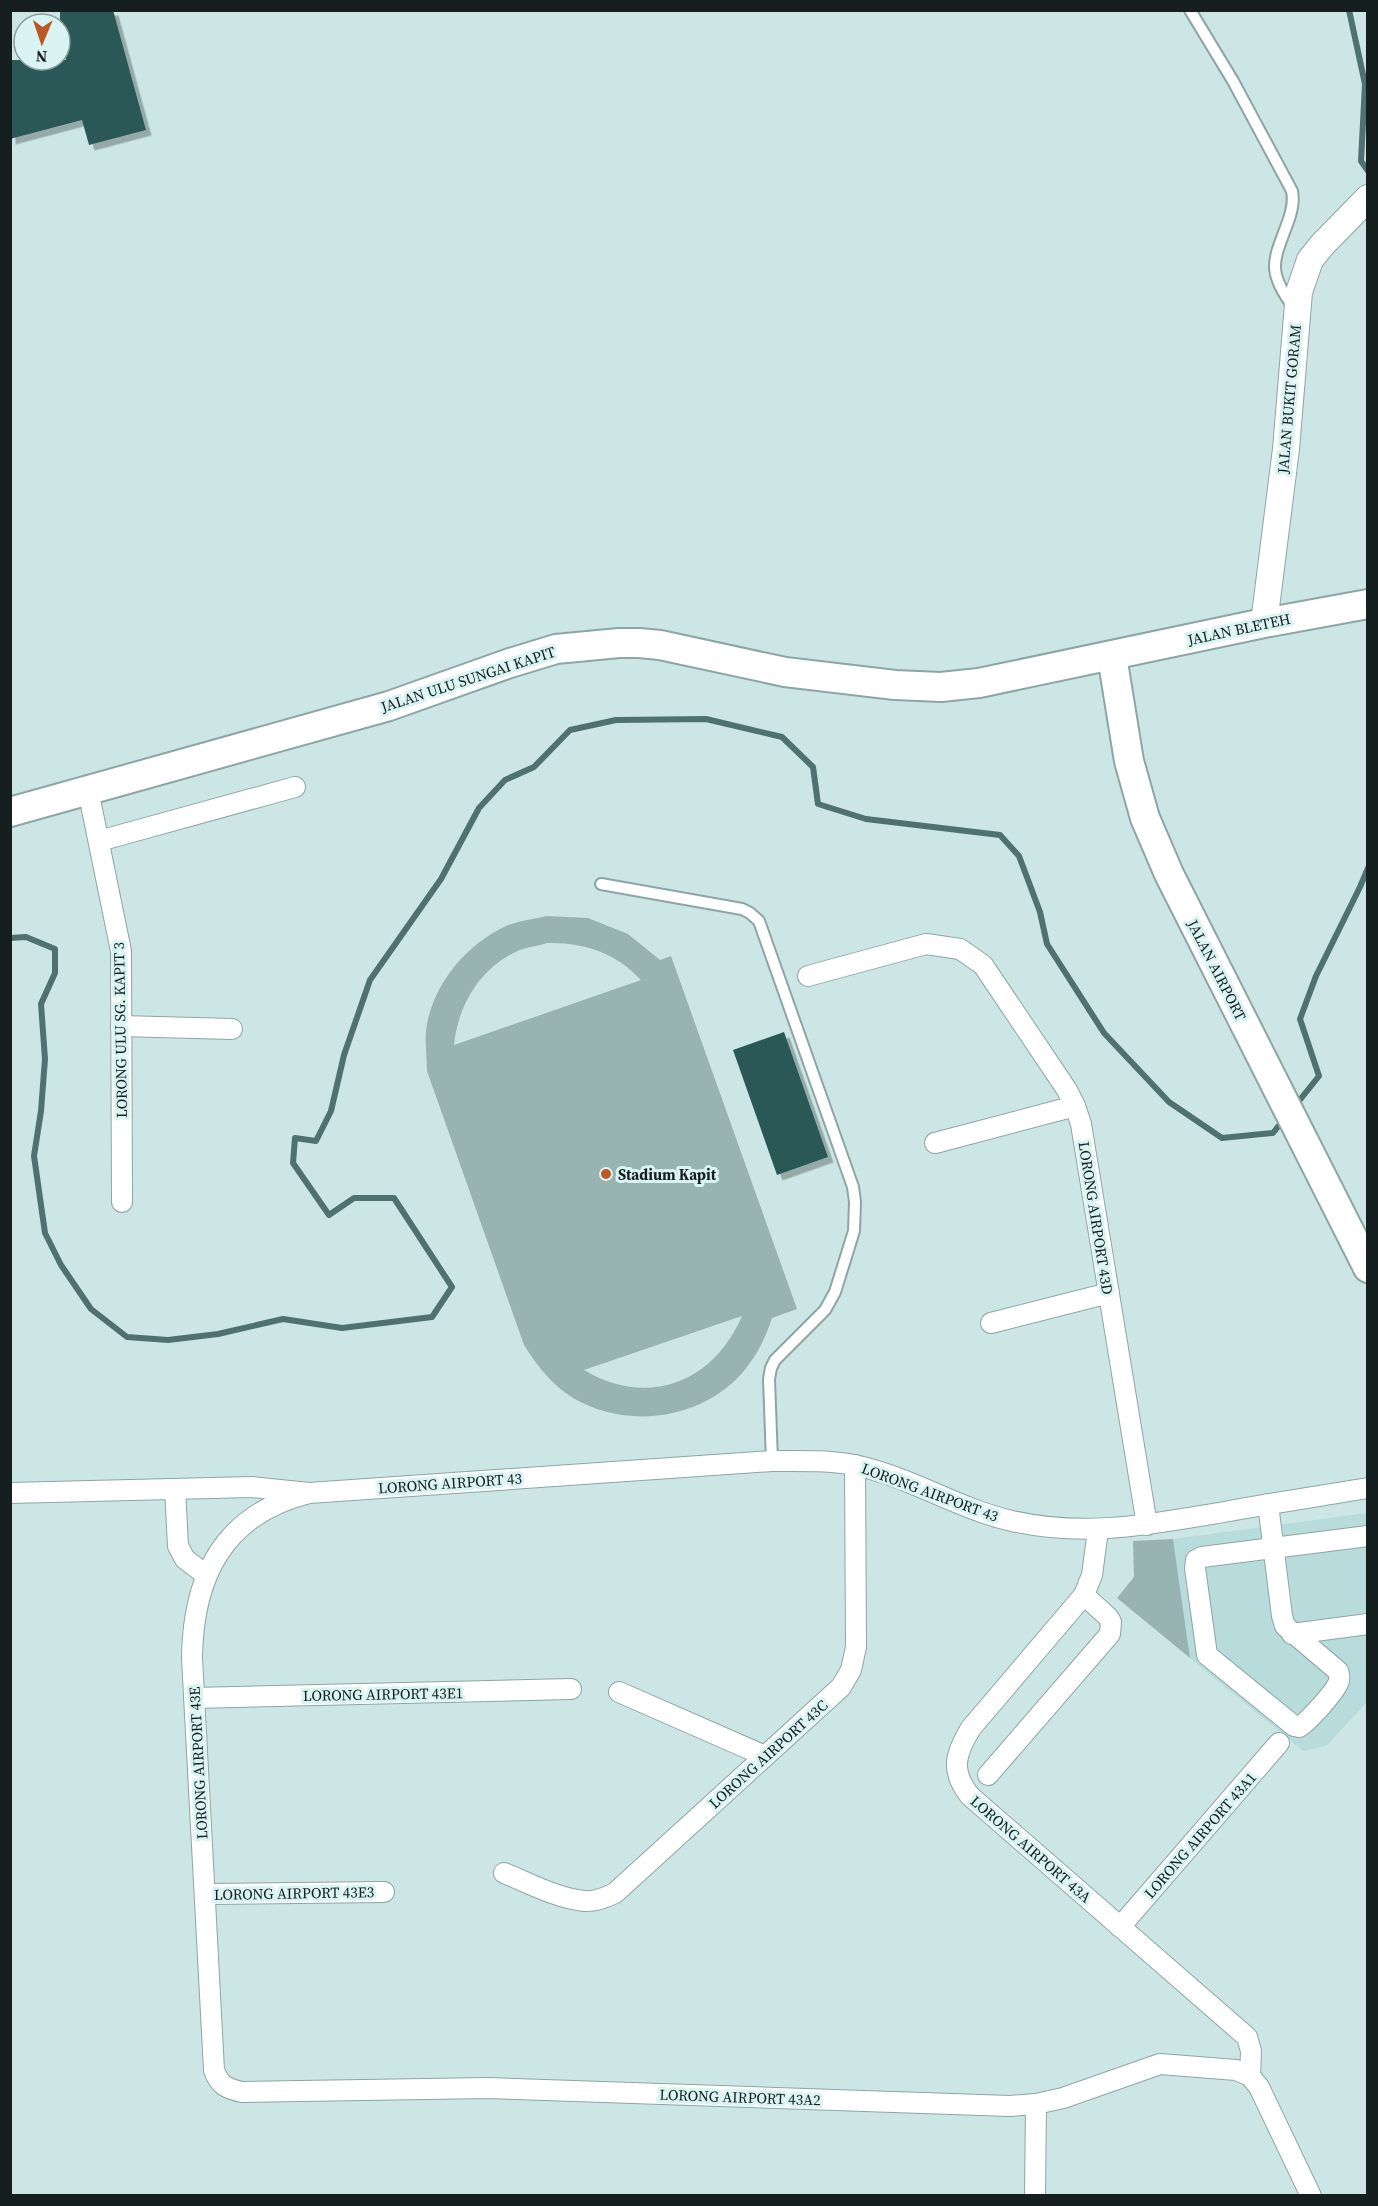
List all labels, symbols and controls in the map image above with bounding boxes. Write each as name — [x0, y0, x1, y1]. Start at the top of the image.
north arrow — [12, 12, 72, 72]
text: N — [35, 46, 48, 68]
street label: JALAN BUKIT GORAM — [1272, 324, 1306, 475]
street label: JALAN BLETEH — [1185, 608, 1293, 650]
street label: JALAN ULU SUNGAI KAPIT — [377, 641, 558, 717]
street label: JALAN AIRPORT — [1182, 915, 1251, 1024]
street label: LORONG ULU SG. KAPIT 3 — [108, 942, 132, 1118]
street label: LORONG AIRPORT 43D — [1074, 1140, 1118, 1296]
place label: Stadium Kapit — [618, 1164, 717, 1185]
marker: Stadium Kapit — [599, 1167, 613, 1181]
street label: LORONG AIRPORT 43 — [859, 1458, 1001, 1526]
street label: LORONG AIRPORT 43 — [377, 1468, 523, 1498]
street label: LORONG AIRPORT 43E1 — [303, 1682, 463, 1706]
street label: LORONG AIRPORT 43E — [184, 1686, 212, 1840]
street label: LORONG AIRPORT 43C — [704, 1695, 832, 1813]
street label: LORONG AIRPORT 43A1 — [1139, 1767, 1261, 1903]
street label: LORONG AIRPORT 43A — [966, 1791, 1096, 1907]
street label: LORONG AIRPORT 43E3 — [214, 1881, 374, 1905]
street label: LORONG AIRPORT 43A2 — [659, 2084, 821, 2110]

